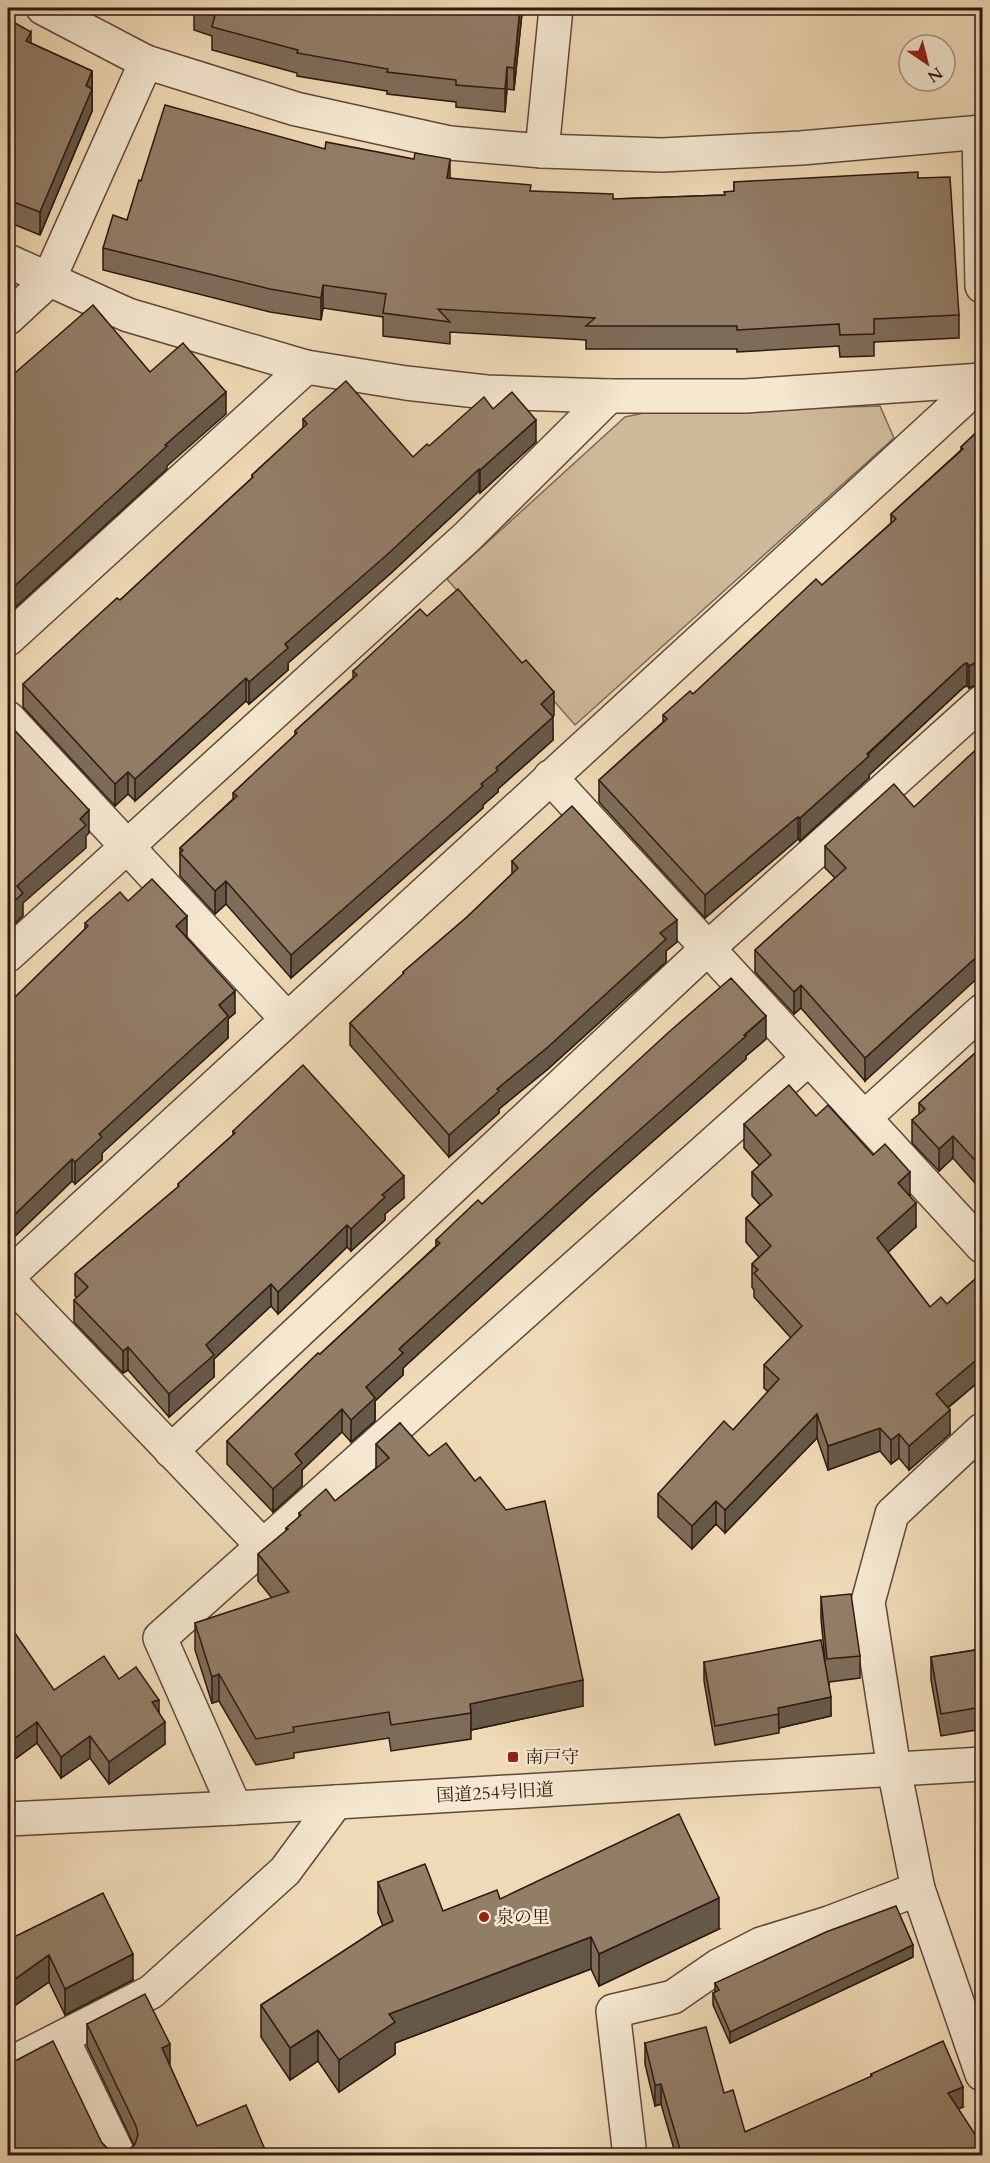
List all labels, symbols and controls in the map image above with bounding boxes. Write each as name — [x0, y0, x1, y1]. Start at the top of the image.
north arrow — [897, 33, 957, 93]
text: N — [923, 61, 947, 88]
place label: 南戸守 — [525, 1745, 579, 1770]
marker: 南戸守 — [506, 1750, 520, 1764]
street label: 国道254号旧道 — [436, 1777, 554, 1809]
place label: 泉の里 — [496, 1905, 550, 1930]
marker: 泉の里 — [477, 1910, 491, 1924]

